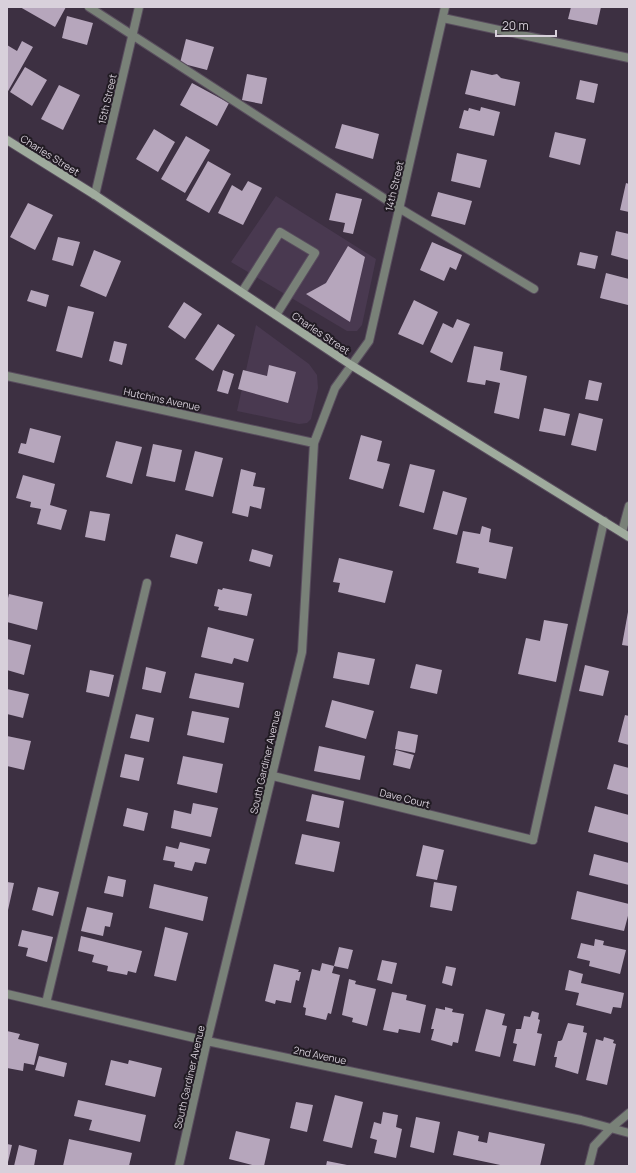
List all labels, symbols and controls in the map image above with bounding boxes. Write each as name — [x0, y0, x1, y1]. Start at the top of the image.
scale bar — [496, 12, 556, 38]
text: 20 m — [502, 17, 529, 34]
street label: 15th Street — [94, 73, 120, 125]
street label: Charles Street — [18, 131, 82, 179]
street label: 14th Street — [381, 160, 407, 212]
street label: Charles Street — [289, 308, 353, 358]
street label: Hutchins Avenue — [122, 384, 202, 414]
street label: South Gardiner Avenue — [246, 709, 284, 815]
street label: Dave Court — [378, 785, 432, 811]
street label: South Gardiner Avenue — [170, 1024, 208, 1130]
street label: 2nd Avenue — [292, 1043, 348, 1067]

